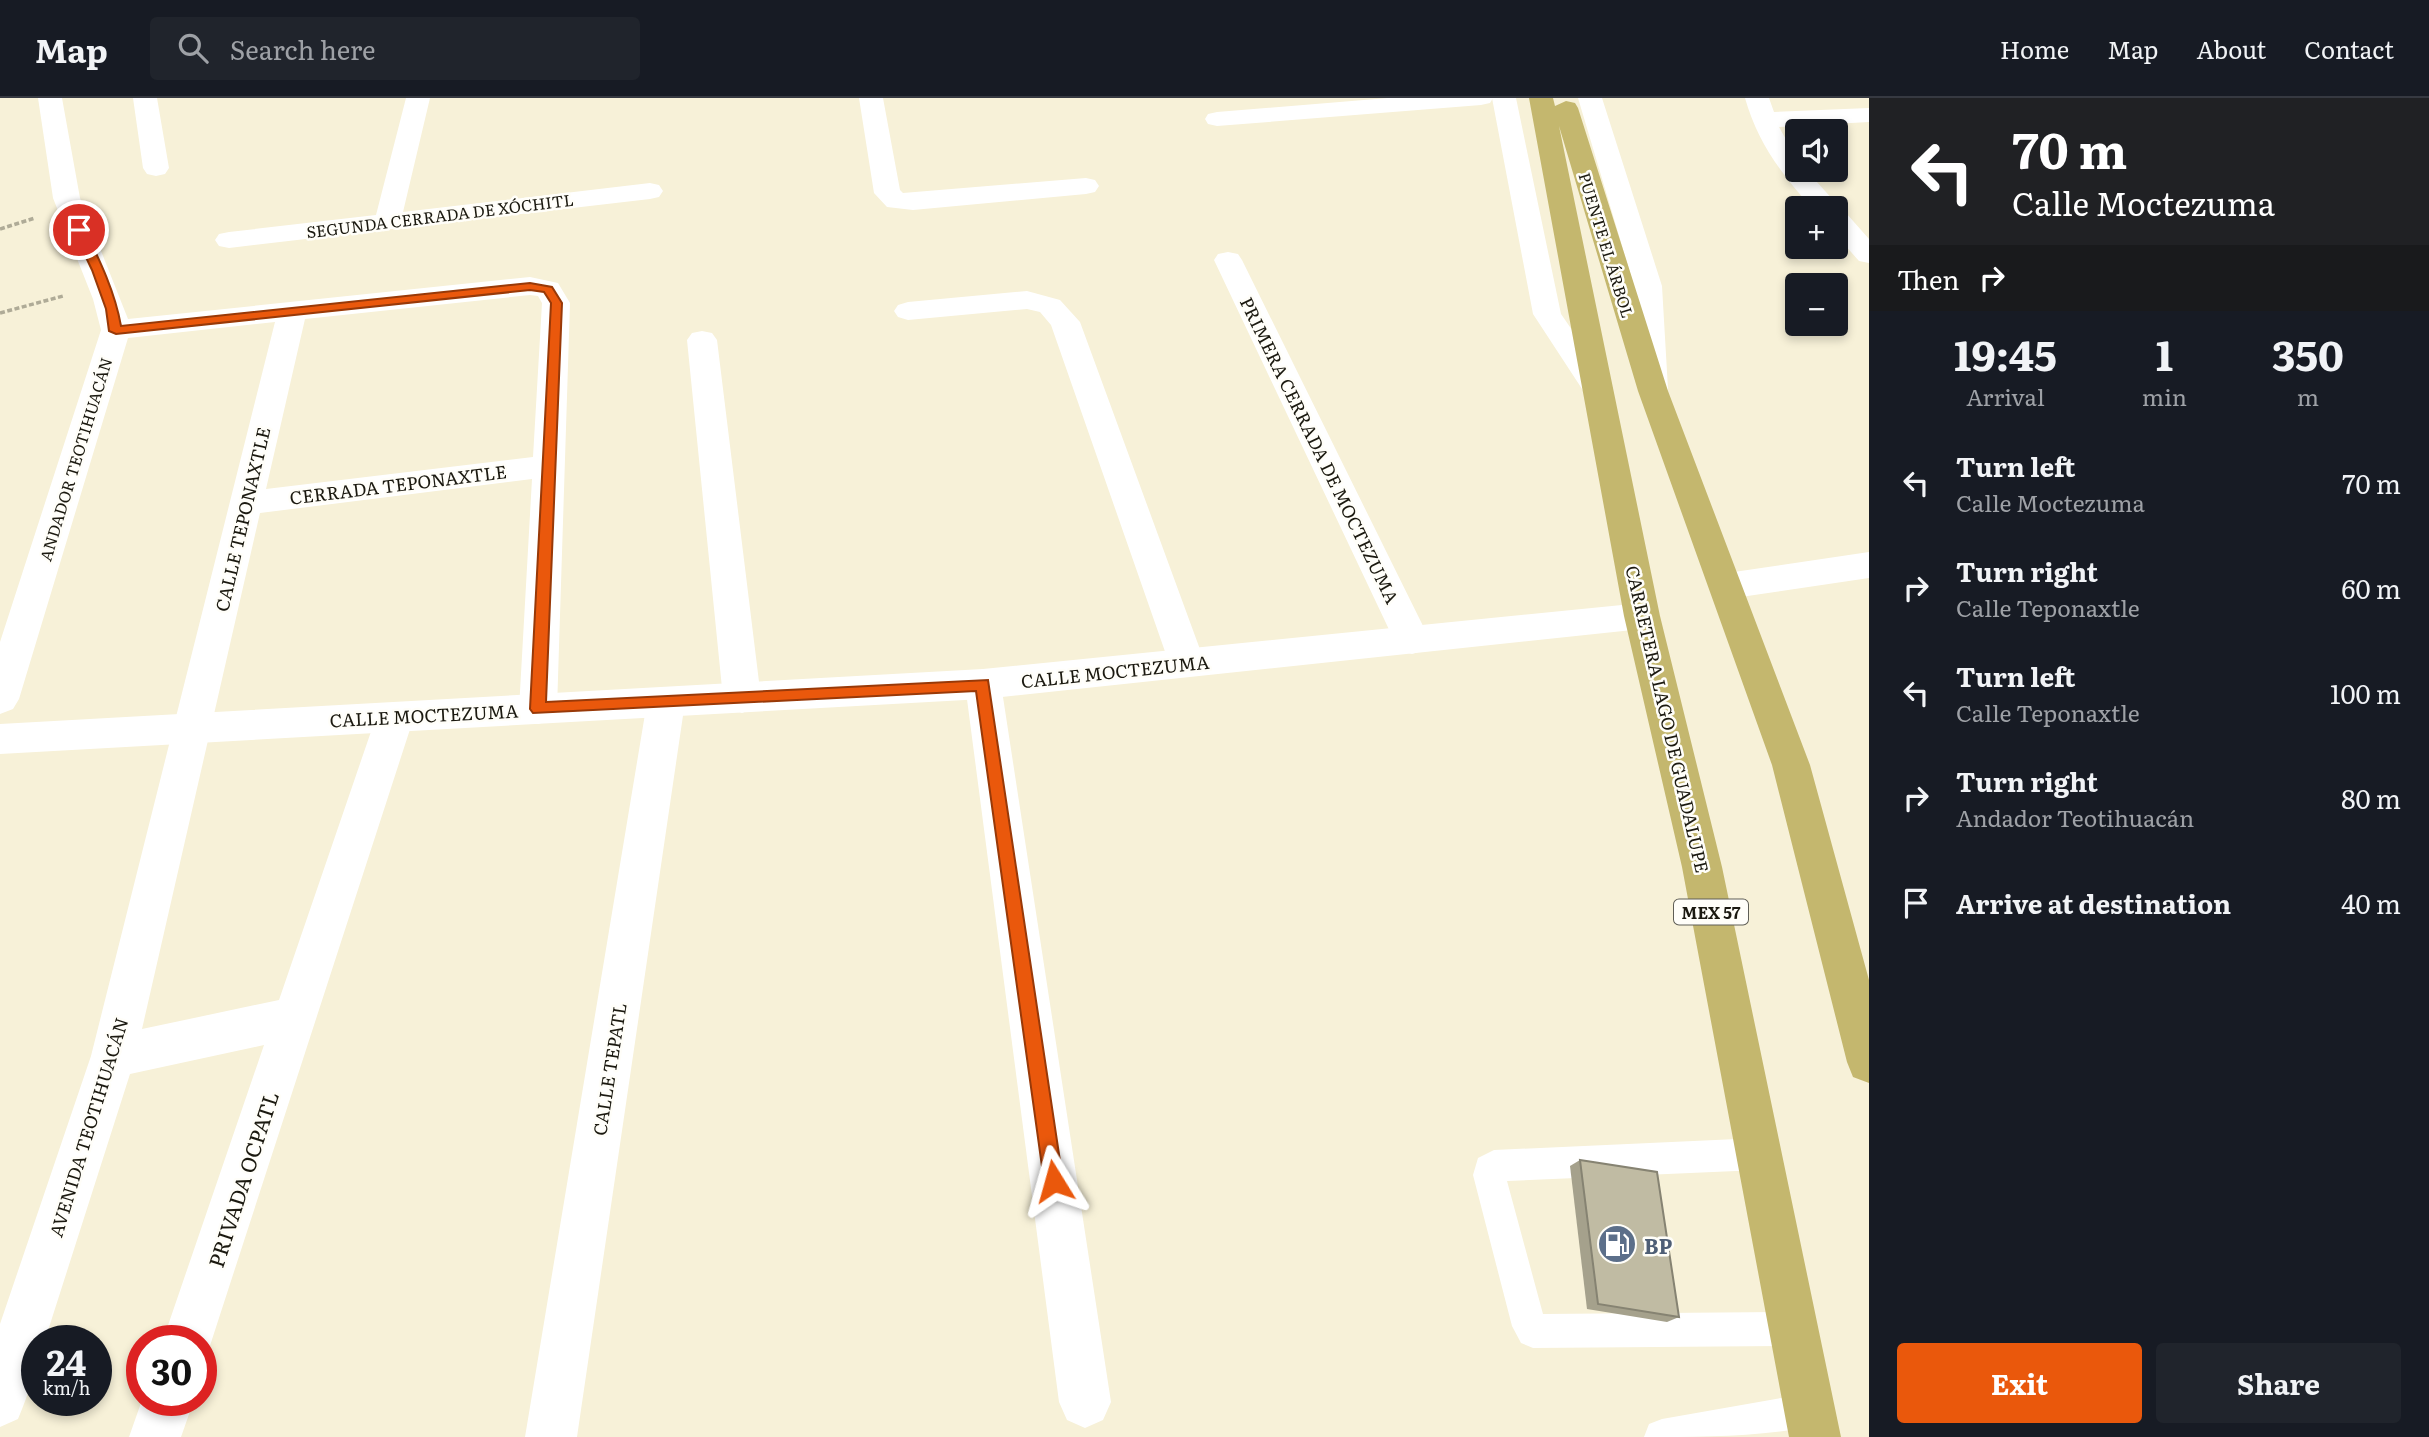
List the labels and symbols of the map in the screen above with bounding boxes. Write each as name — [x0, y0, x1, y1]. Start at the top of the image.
street label: PUENTE EL ÁRBOL — [1573, 169, 1641, 321]
street label: SEGUNDA CERRADA DE XÓCHITL — [305, 187, 575, 243]
pin — [49, 200, 109, 260]
street label: PRIMERA CERRADA DE MOCTEZUMA — [1234, 292, 1406, 608]
street label: ANDADOR TEOTIHUACÁN — [33, 354, 117, 564]
street label: CALLE TEPONAXTLE — [208, 424, 276, 614]
street label: CERRADA TEPONAXTLE — [288, 457, 508, 511]
street label: CARRETERA LAGO DE GUADALUPE — [1619, 563, 1717, 875]
street label: CALLE MOCTEZUMA — [1020, 648, 1210, 694]
street label: CALLE MOCTEZUMA — [329, 697, 519, 733]
road number: MEX 57 — [1674, 900, 1748, 925]
street label: CALLE TEPATL — [585, 1001, 633, 1137]
street label: AVENIDA TEOTIHUACÁN — [42, 1014, 134, 1240]
street label: PRIVADA OCPATL — [199, 1087, 285, 1271]
position arrow — [1017, 1144, 1091, 1218]
fuel station icon: BP — [1596, 1223, 1638, 1265]
place label: BP — [1644, 1229, 1673, 1260]
speed limit sign: 30 — [126, 1325, 217, 1416]

